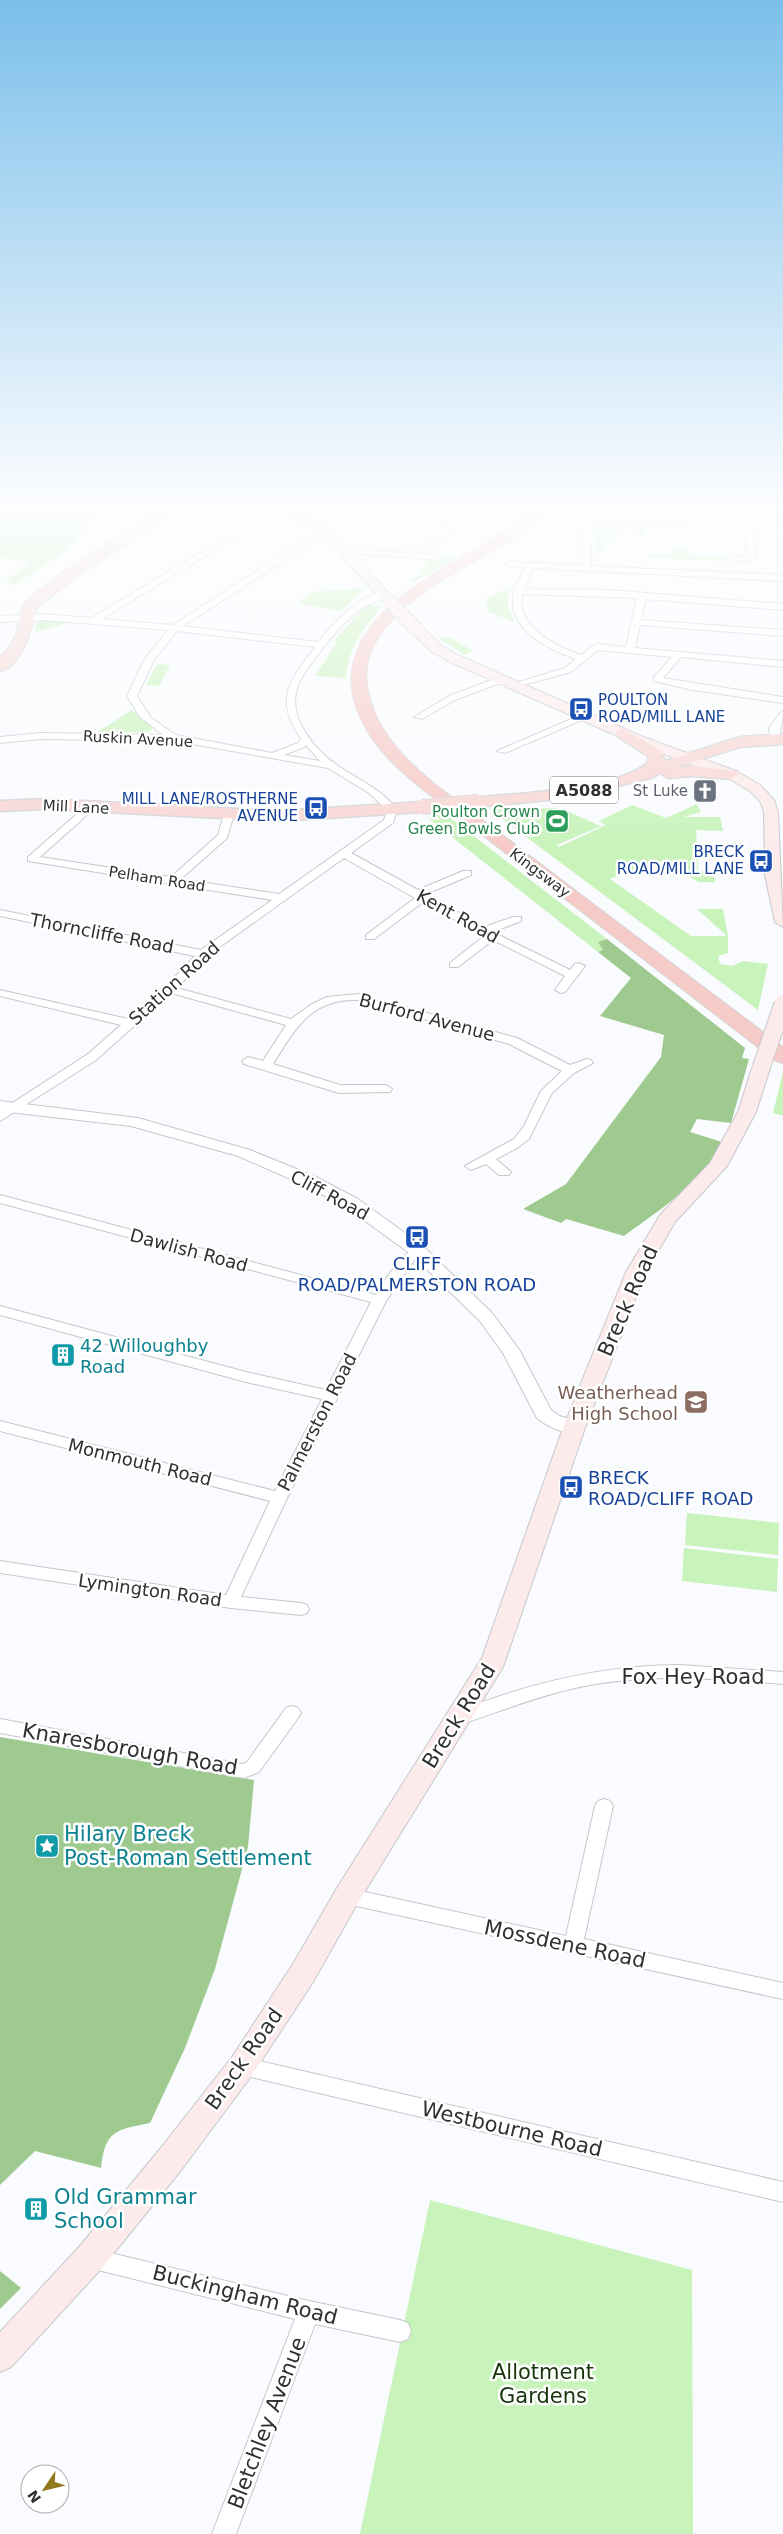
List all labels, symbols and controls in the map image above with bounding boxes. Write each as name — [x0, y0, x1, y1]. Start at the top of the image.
place label: POULTON ROAD/MILL LANE — [598, 691, 725, 726]
bus stop icon: POULTON ROAD/MILL LANE — [568, 696, 594, 722]
street label: Ruskin Avenue — [83, 727, 193, 751]
road number: A5088 — [550, 776, 618, 804]
church icon: St Luke — [692, 778, 718, 804]
place label: St Luke — [633, 782, 688, 800]
place label: MILL LANE/ROSTHERNE AVENUE — [122, 790, 298, 825]
bus stop icon: MILL LANE/ROSTHERNE AVENUE — [303, 795, 329, 821]
street label: Mill Lane — [42, 796, 110, 818]
place label: Poulton Crown Green Bowls Club — [408, 803, 540, 838]
sports icon: Poulton Crown Green Bowls Club — [544, 808, 570, 834]
place label: BRECK ROAD/MILL LANE — [617, 843, 745, 878]
street label: Kingsway — [506, 844, 574, 902]
bus stop icon: BRECK ROAD/MILL LANE — [748, 848, 774, 874]
street label: Pelham Road — [107, 862, 207, 896]
street label: Kent Road — [413, 885, 503, 947]
street label: Thorncliffe Road — [27, 909, 176, 957]
street label: Station Road — [124, 937, 224, 1029]
street label: Burford Avenue — [357, 989, 497, 1045]
street label: Cliff Road — [287, 1166, 373, 1224]
street label: Dawlish Road — [128, 1224, 250, 1276]
bus stop icon: CLIFF ROAD/PALMERSTON ROAD — [404, 1224, 430, 1250]
street label: Breck Road — [593, 1242, 663, 1360]
place label: CLIFF ROAD/PALMERSTON ROAD — [298, 1253, 536, 1295]
place label: 42 Willoughby Road — [80, 1335, 209, 1377]
building icon: 42 Willoughby Road — [50, 1342, 76, 1368]
street label: Palmerston Road — [273, 1350, 361, 1494]
place label: Weatherhead High School — [558, 1382, 678, 1424]
school or university icon: Weatherhead High School — [683, 1389, 709, 1415]
street label: Monmouth Road — [66, 1434, 214, 1490]
place label: BRECK ROAD/CLIFF ROAD — [588, 1467, 753, 1509]
bus stop icon: BRECK ROAD/CLIFF ROAD — [558, 1474, 584, 1500]
street label: Lymington Road — [77, 1570, 223, 1610]
street label: Breck Road — [417, 1659, 501, 1773]
street label: Fox Hey Road — [621, 1665, 765, 1689]
street label: Knaresborough Road — [20, 1718, 240, 1780]
place label: HiIary Breck Post-Roman Settlement — [64, 1822, 312, 1870]
place icon: HiIary Breck Post-Roman Settlement — [34, 1833, 60, 1859]
street label: Mossdene Road — [482, 1915, 648, 1973]
street label: Breck Road — [200, 2004, 288, 2114]
street label: Westbourne Road — [419, 2097, 605, 2161]
place label: Old Grammar School — [54, 2185, 197, 2233]
building icon: Old Grammar School — [23, 2196, 49, 2222]
street label: Buckingham Road — [150, 2260, 340, 2330]
street label: Bletchley Avenue — [223, 2334, 311, 2512]
park label: Allotment Gardens — [492, 2360, 594, 2408]
north arrow — [20, 2464, 70, 2514]
text: N — [24, 2487, 44, 2506]

